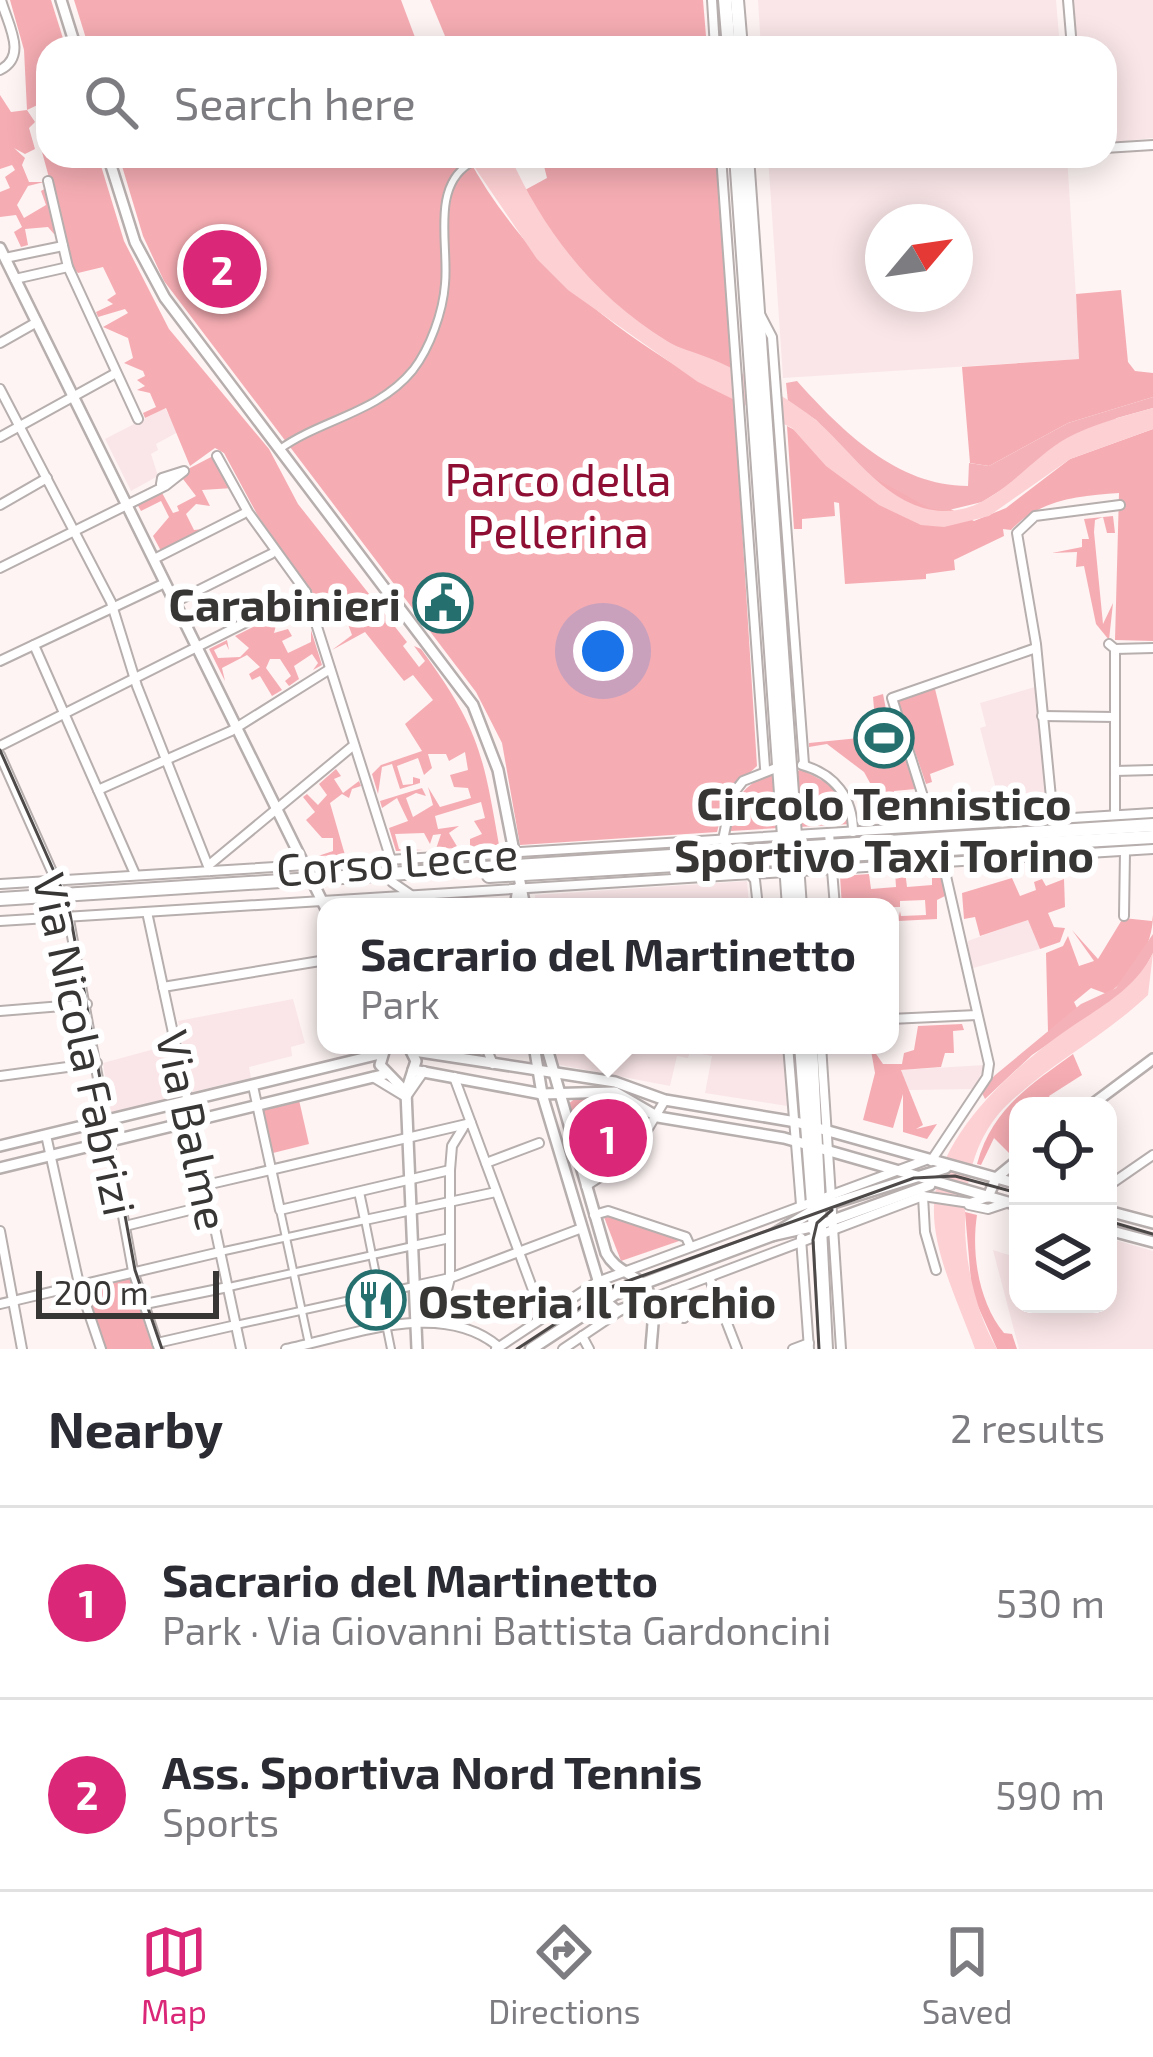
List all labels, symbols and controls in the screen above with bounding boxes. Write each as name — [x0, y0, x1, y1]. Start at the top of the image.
search box — [36, 36, 1117, 168]
icon: search — [78, 69, 144, 135]
text: Search here — [174, 75, 416, 129]
north arrow — [865, 204, 973, 312]
pin: 2 — [183, 224, 261, 314]
park label: Parco della Pellerina — [444, 451, 672, 557]
public building icon: Carabinieri — [412, 572, 474, 634]
place label: Carabinieri — [169, 576, 401, 630]
your location — [573, 621, 633, 681]
sports icon: Circolo Tennistico Sportivo Taxi Torino — [853, 707, 915, 769]
place label: Circolo Tennistico Sportivo Taxi Torino — [674, 775, 1094, 881]
street label: Corso Lecce — [274, 825, 520, 895]
street label: Via Nicola Fabrizi — [23, 868, 149, 1220]
popup — [317, 898, 899, 1054]
text: Sacrario del Martinetto — [360, 926, 856, 980]
text: Park — [360, 980, 440, 1027]
street label: Via Balme — [146, 1025, 242, 1235]
pin: 1 — [569, 1093, 647, 1183]
map controls — [1009, 1097, 1117, 1313]
button: locate — [1009, 1097, 1117, 1205]
button: layers — [1009, 1205, 1117, 1313]
scale bar — [36, 1265, 219, 1318]
restaurant icon: Osteria Il Torchio — [345, 1269, 407, 1331]
text: 200 m — [54, 1272, 149, 1312]
place label: Osteria Il Torchio — [418, 1273, 776, 1327]
text: Nearby — [48, 1397, 223, 1458]
text: 2 results — [950, 1404, 1105, 1451]
text: Sacrario del Martinetto — [162, 1552, 658, 1606]
text: 1 — [79, 1579, 95, 1626]
text: 530 m — [996, 1579, 1105, 1626]
text: Park · Via Giovanni Battista Gardoncini — [162, 1606, 831, 1653]
text: Ass. Sportiva Nord Tennis — [162, 1744, 702, 1798]
text: 2 — [76, 1771, 98, 1818]
text: 590 m — [995, 1771, 1105, 1818]
text: Sports — [162, 1798, 279, 1845]
tab: Map — [141, 1919, 207, 2031]
tab: Directions — [488, 1919, 640, 2031]
tab: Saved — [922, 1919, 1012, 2031]

